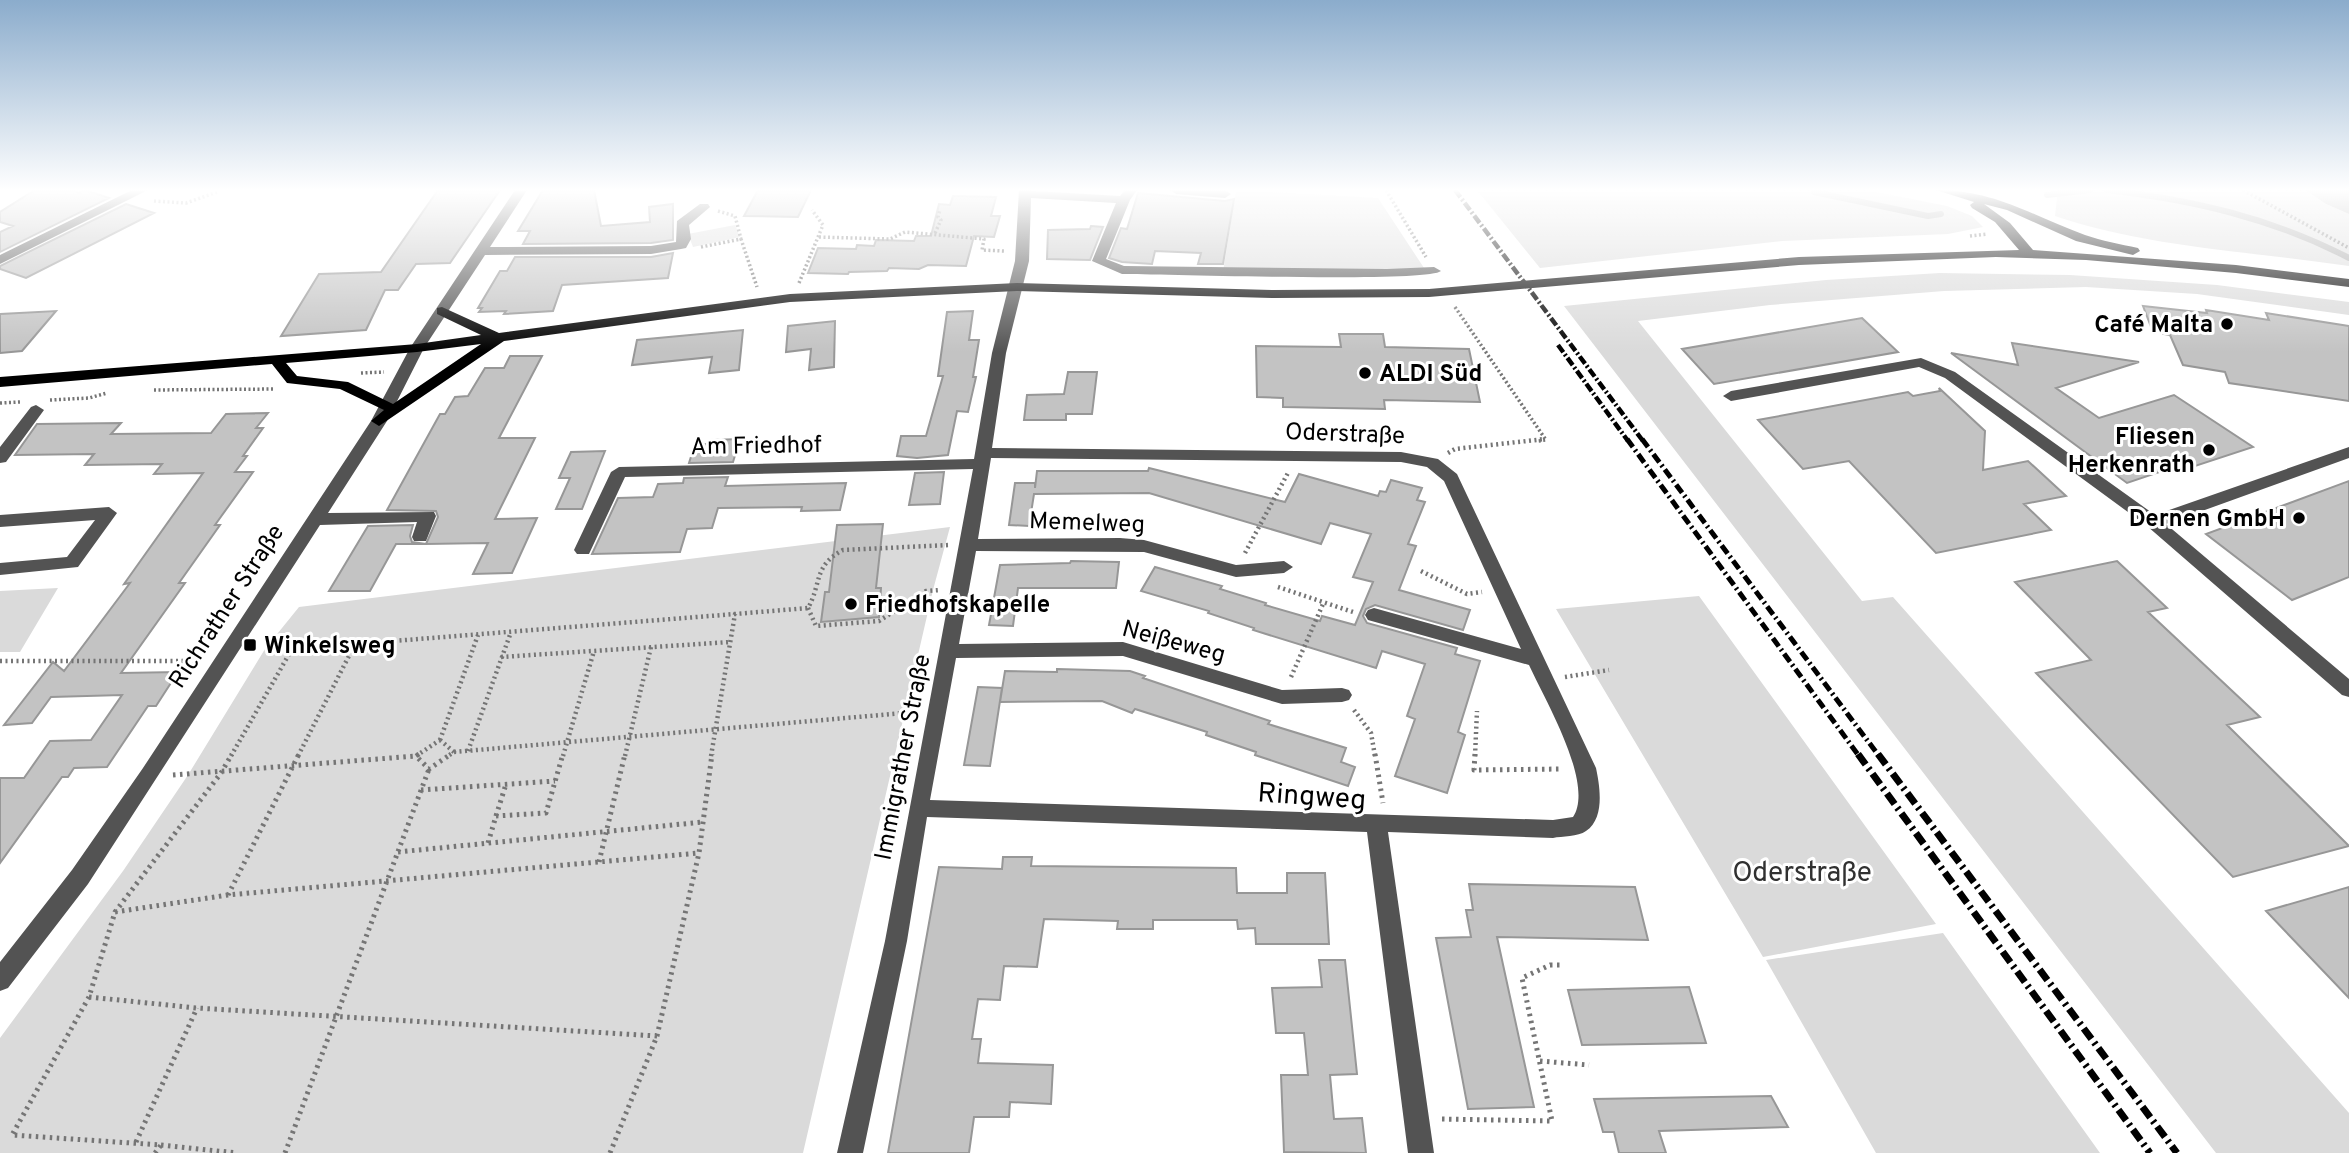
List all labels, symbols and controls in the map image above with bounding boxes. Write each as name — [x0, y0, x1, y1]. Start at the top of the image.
place label: Café Malta — [2094, 311, 2213, 341]
marker: Café Malta — [2219, 316, 2235, 332]
place label: ALDI Süd — [1379, 360, 1482, 390]
marker: ALDI Süd — [1357, 365, 1373, 381]
street label: Oderstraße — [1285, 418, 1405, 452]
place label: Fliesen Herkenrath — [2068, 423, 2195, 481]
street label: Am Friedhof — [690, 431, 822, 463]
marker: Fliesen Herkenrath — [2201, 442, 2217, 458]
place label: Dernen GmbH — [2129, 505, 2285, 535]
street label: Memelweg — [1028, 507, 1146, 541]
marker: Dernen GmbH — [2291, 510, 2307, 526]
street label: Richrather Straße — [163, 519, 292, 695]
place label: Friedhofskapelle — [865, 591, 1050, 621]
marker: Friedhofskapelle — [843, 596, 859, 612]
street label: Neißeweg — [1119, 615, 1228, 671]
place label: Winkelsweg — [264, 632, 396, 662]
marker: Winkelsweg — [242, 637, 258, 653]
street label: Immigrather Straße — [869, 652, 939, 863]
street label: Ringweg — [1256, 776, 1367, 820]
park label: Oderstraße — [1732, 856, 1872, 892]

